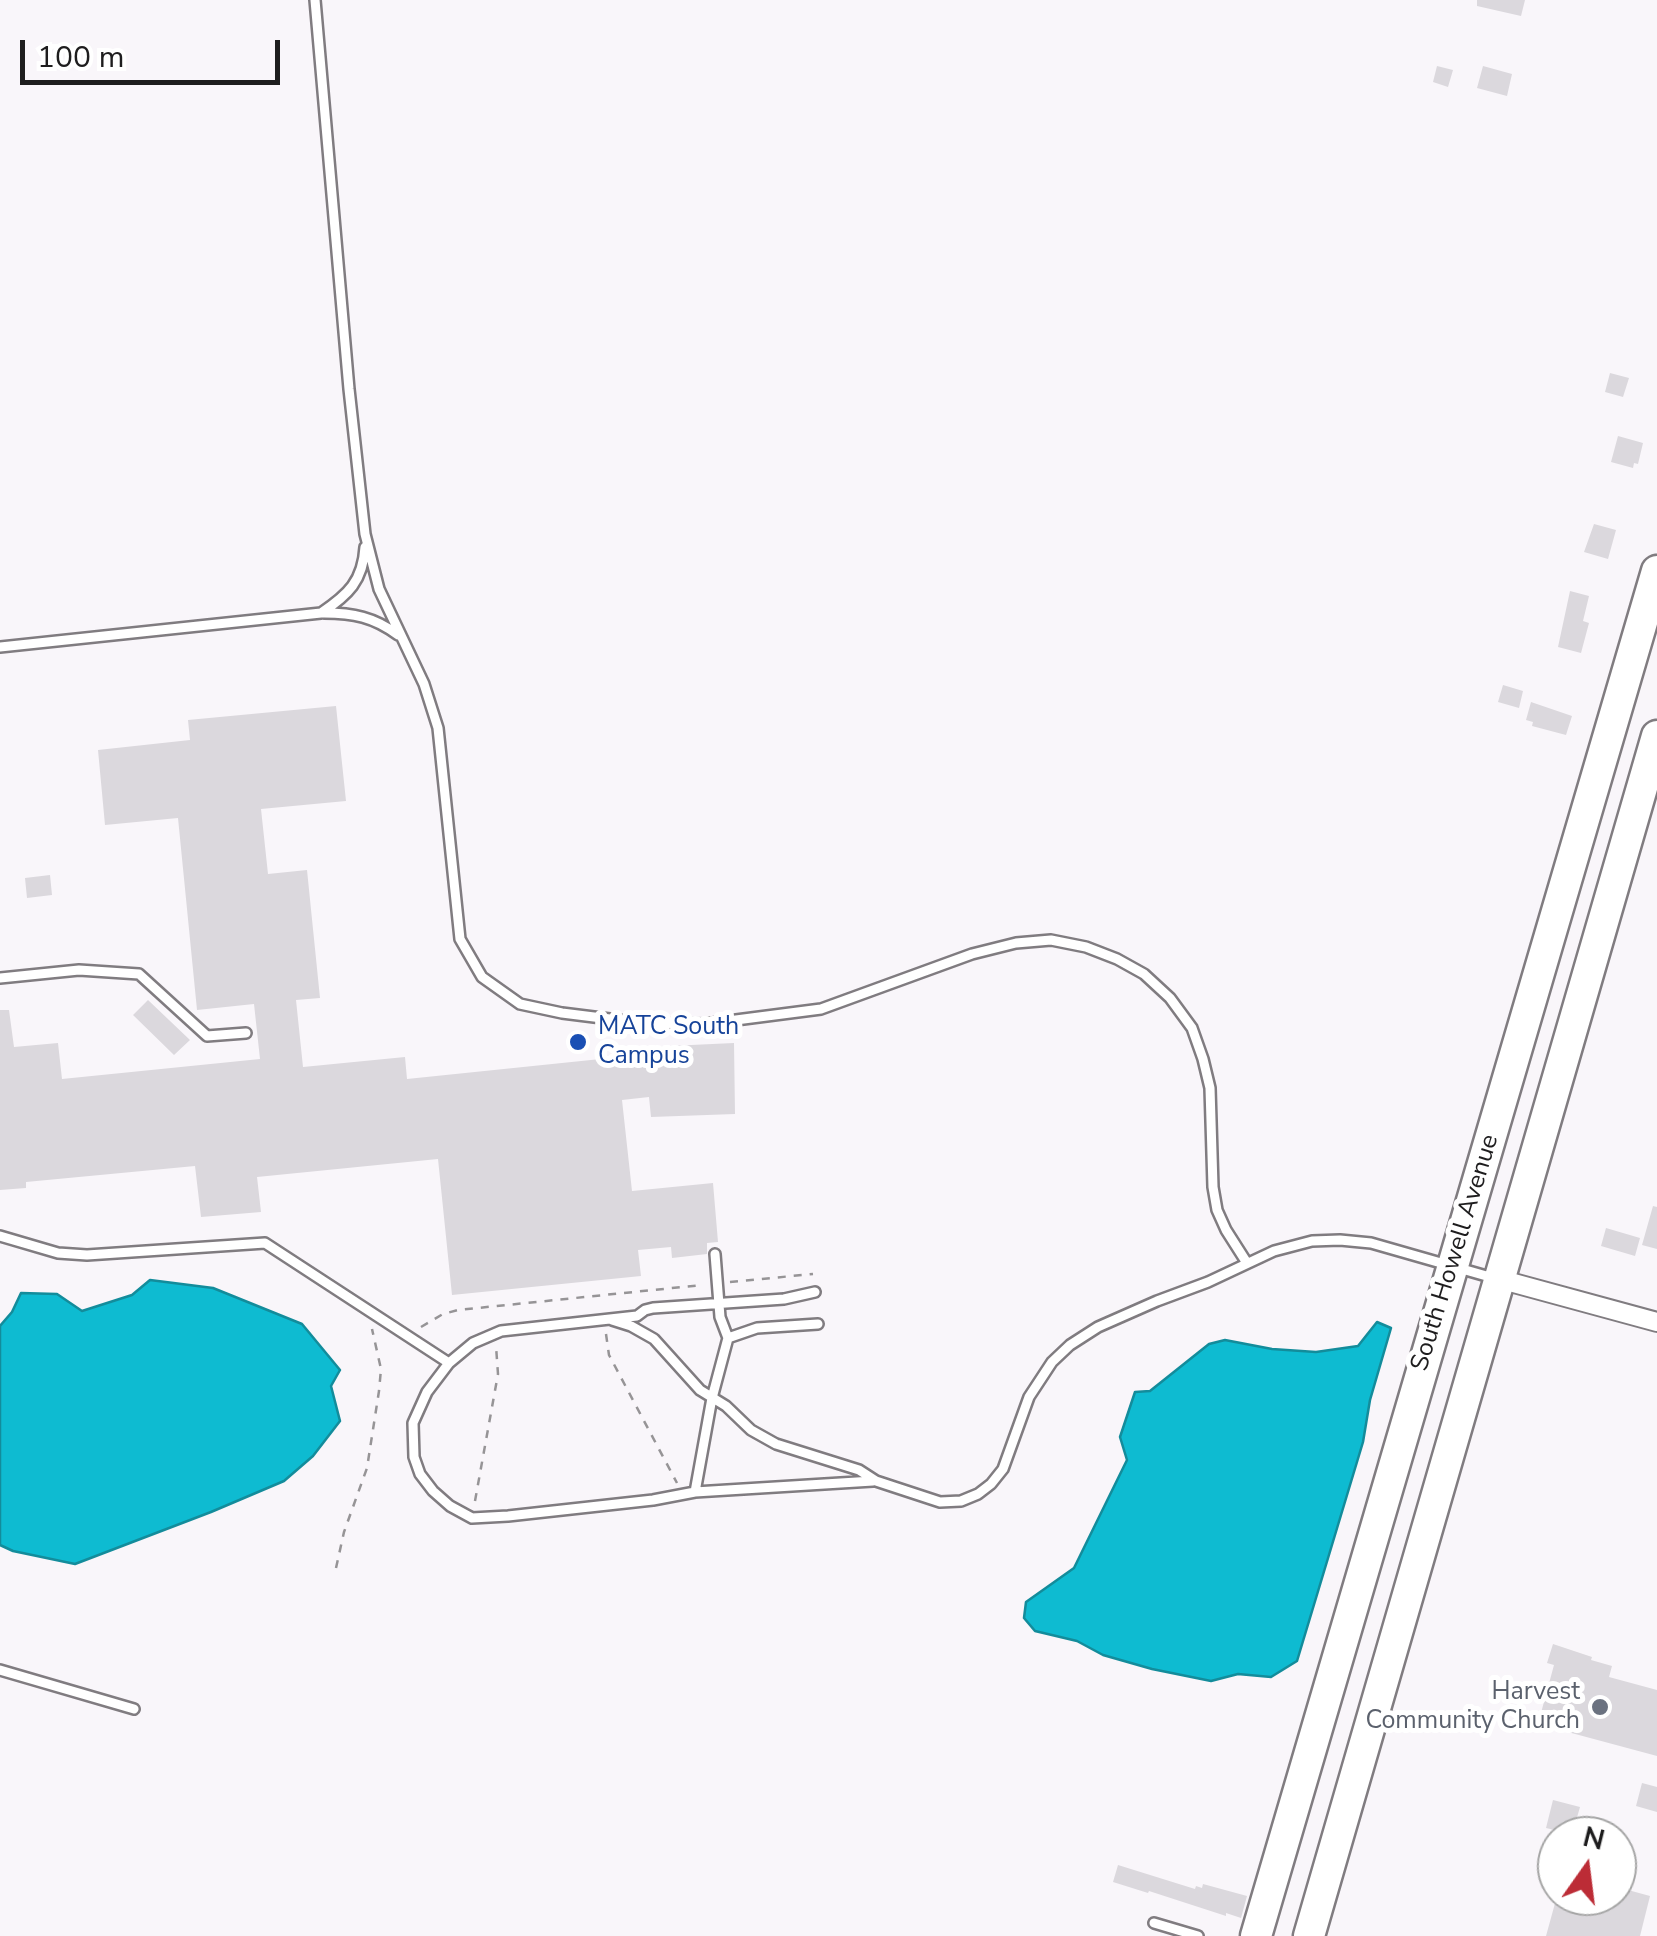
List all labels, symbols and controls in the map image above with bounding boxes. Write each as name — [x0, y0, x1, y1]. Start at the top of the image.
scale bar — [25, 20, 285, 82]
text: 100 m — [37, 37, 124, 78]
place label: MATC South Campus — [598, 1013, 739, 1072]
marker: MATC South Campus — [567, 1031, 589, 1053]
street label: South Howell Avenue — [1406, 1131, 1506, 1375]
place label: Harvest Community Church — [1366, 1678, 1580, 1737]
marker: Harvest Community Church — [1589, 1696, 1611, 1718]
north arrow — [1537, 1816, 1637, 1916]
text: N — [1579, 1818, 1609, 1860]

